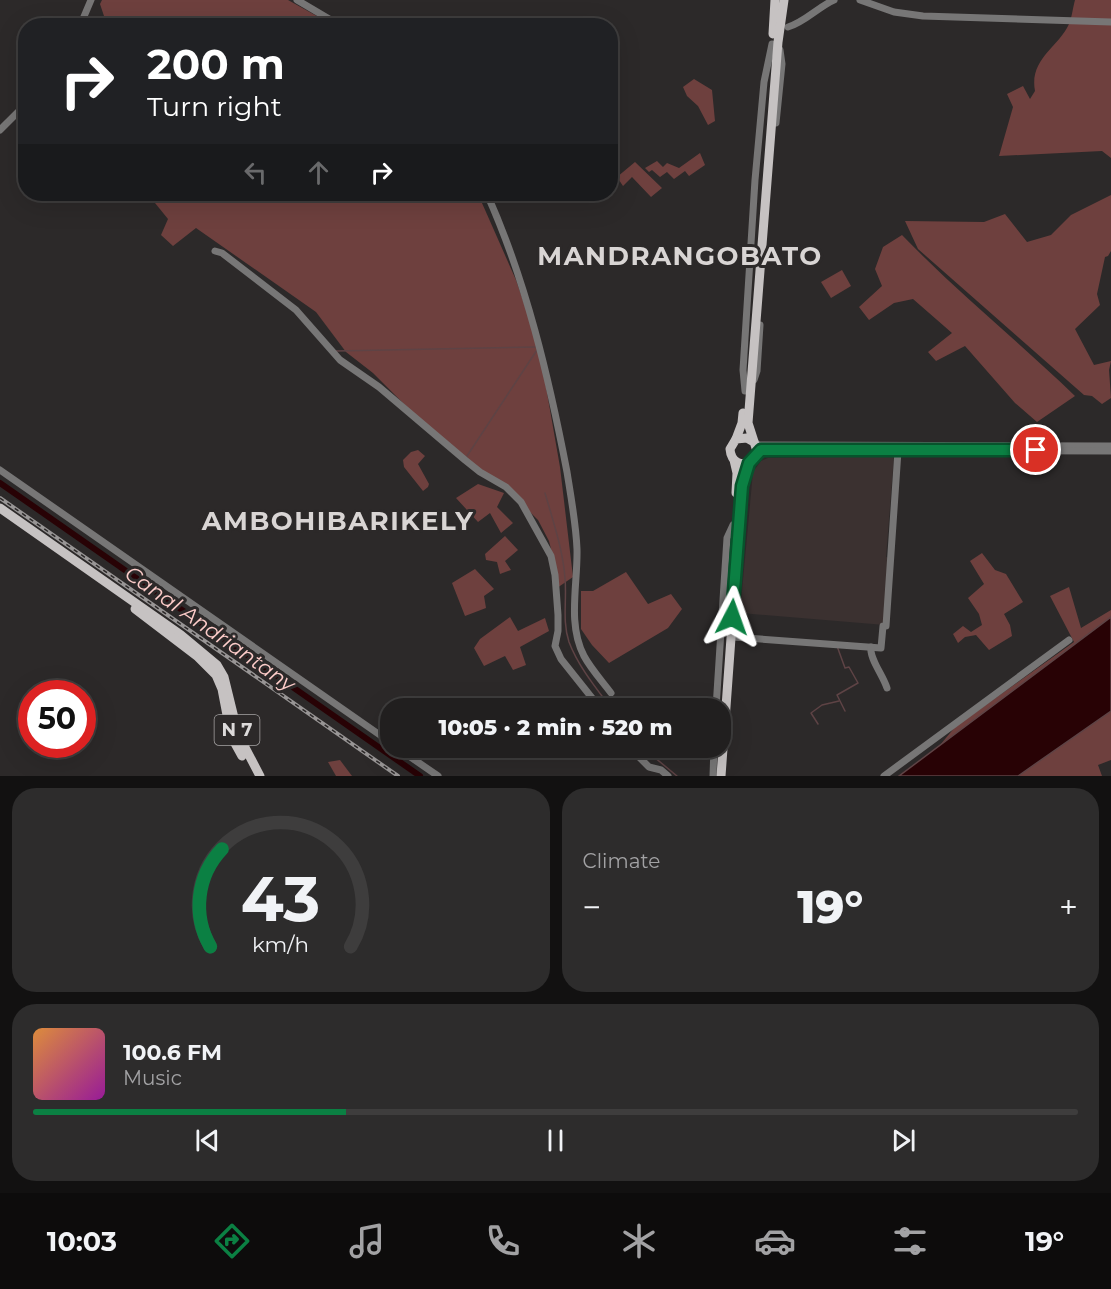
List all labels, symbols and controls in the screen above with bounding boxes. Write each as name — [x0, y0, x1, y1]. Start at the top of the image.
text: 200 m — [147, 38, 285, 90]
icon: right — [48, 42, 126, 120]
text: Turn right — [147, 90, 282, 123]
icon: left — [239, 156, 272, 189]
icon: ahead — [302, 156, 335, 189]
icon: right — [365, 156, 398, 189]
district label: MANDRANGOBATO — [537, 240, 823, 272]
pin — [1010, 424, 1061, 475]
icon: arrive — [1019, 433, 1052, 466]
district label: AMBOHIBARIKELY — [201, 505, 474, 537]
water label: Canal Andriantany — [120, 560, 301, 698]
position arrow — [700, 585, 764, 649]
speed limit sign: 50 — [18, 680, 96, 758]
text: 10:05 · 2 min · 520 m — [438, 714, 673, 741]
road number: N 7 — [214, 715, 260, 745]
text: Climate — [583, 849, 660, 873]
text: 43 — [241, 861, 321, 937]
text: 19° — [797, 879, 863, 934]
text: − — [583, 887, 601, 927]
text: + — [1059, 887, 1078, 927]
text: km/h — [252, 931, 309, 957]
text: 100.6 FM — [123, 1039, 222, 1066]
text: Music — [123, 1066, 182, 1090]
icon: previous — [191, 1124, 224, 1157]
icon: pause — [539, 1124, 572, 1157]
icon: next — [887, 1124, 920, 1157]
icon: directions — [211, 1220, 253, 1262]
icon: music — [346, 1220, 388, 1262]
icon: phone — [482, 1220, 524, 1262]
icon: climate — [618, 1220, 660, 1262]
icon: car — [754, 1220, 796, 1262]
icon: filters — [889, 1220, 931, 1262]
text: 10:03 — [47, 1225, 117, 1258]
text: 19° — [1025, 1225, 1064, 1258]

